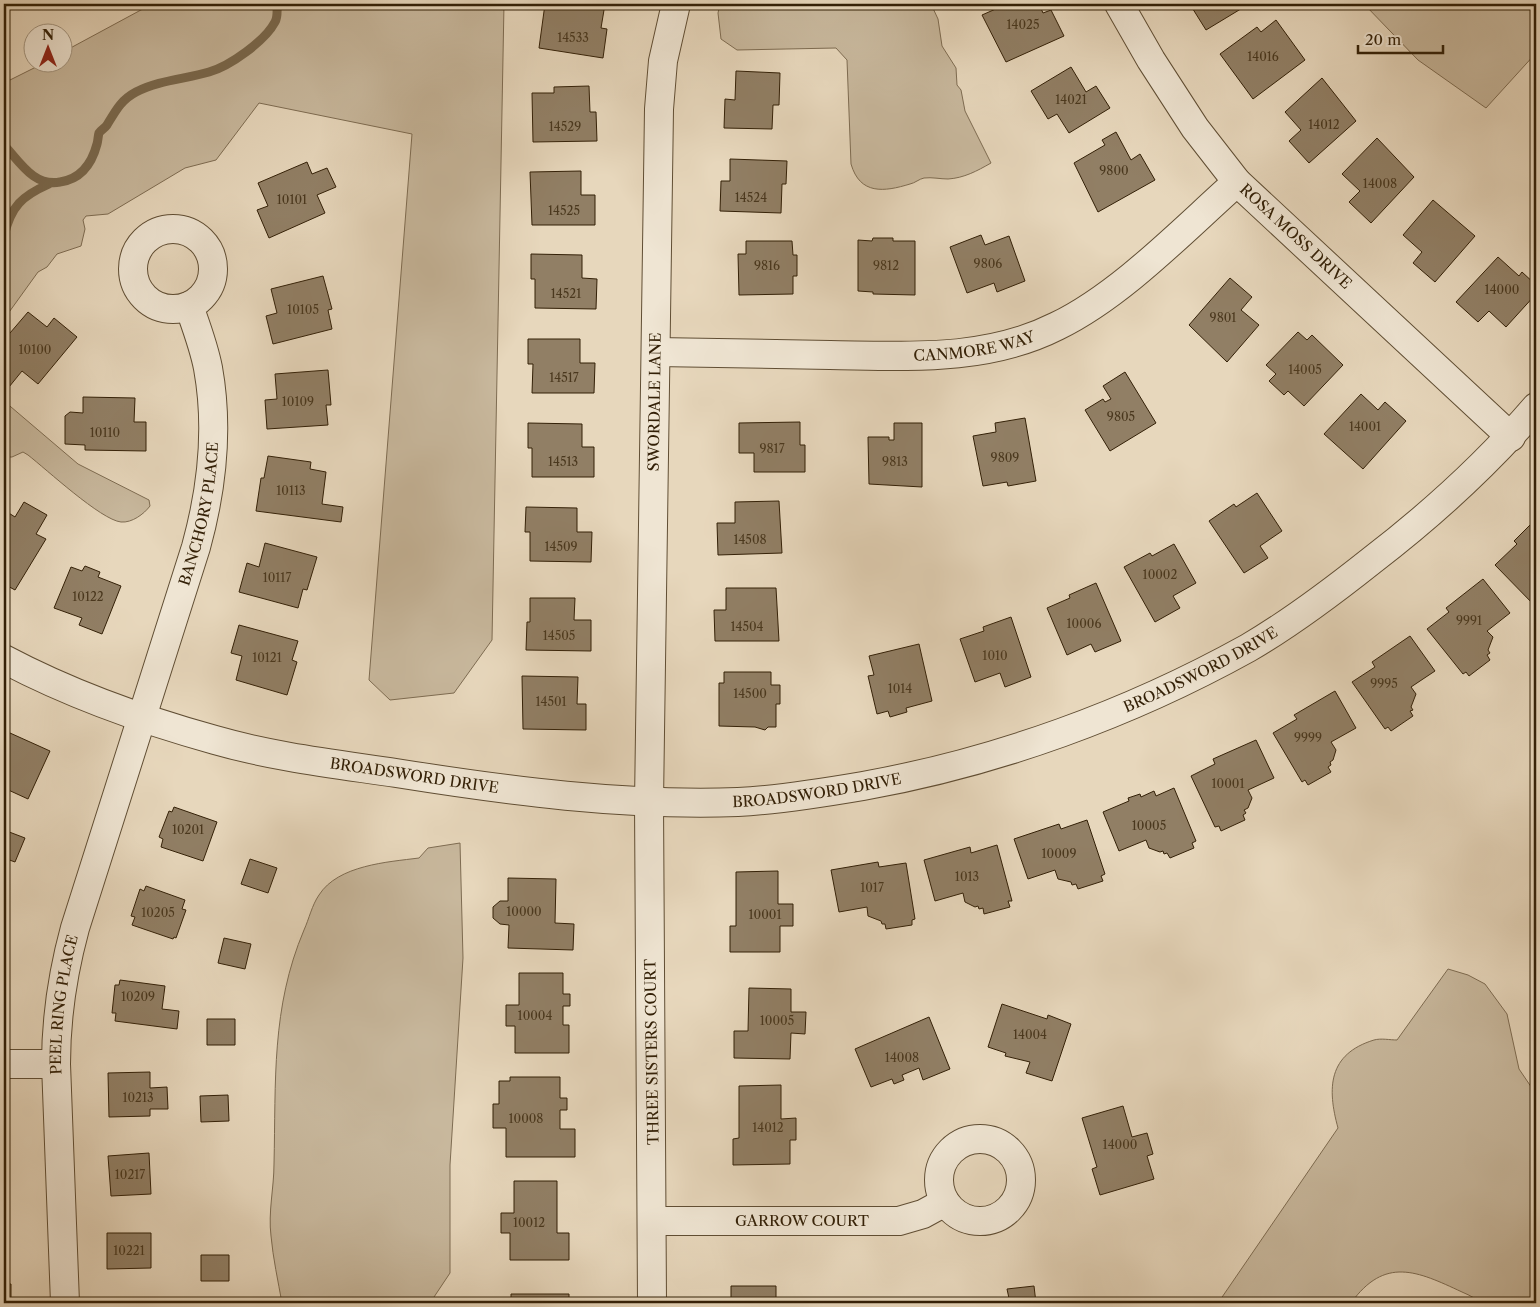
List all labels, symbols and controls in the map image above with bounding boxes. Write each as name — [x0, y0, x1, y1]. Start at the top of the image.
house number: 14025 — [1006, 17, 1040, 32]
north arrow — [22, 22, 72, 72]
scale bar — [1358, 22, 1442, 54]
text: N — [42, 26, 54, 44]
house number: 14533 — [557, 30, 589, 45]
text: 20 m — [1365, 30, 1401, 49]
house number: 14016 — [1247, 49, 1279, 64]
house number: 14021 — [1055, 92, 1087, 107]
house number: 14012 — [1308, 117, 1340, 132]
house number: 14529 — [549, 119, 581, 134]
house number: 9800 — [1099, 163, 1129, 178]
house number: 14008 — [1363, 176, 1397, 191]
street label: ROSA MOSS DRIVE — [1236, 180, 1356, 293]
house number: 14524 — [735, 190, 767, 205]
house number: 10101 — [277, 192, 307, 207]
house number: 14525 — [548, 203, 580, 218]
house number: 9806 — [974, 256, 1002, 271]
house number: 9816 — [754, 258, 780, 273]
house number: 9812 — [873, 258, 899, 273]
house number: 14000 — [1485, 282, 1519, 297]
house number: 14521 — [551, 286, 581, 301]
house number: 10105 — [287, 302, 319, 317]
house number: 9801 — [1210, 310, 1236, 325]
street label: CANMORE WAY — [913, 327, 1038, 365]
street label: SWORDALE LANE — [644, 332, 665, 472]
house number: 10100 — [19, 342, 51, 357]
house number: 14005 — [1288, 362, 1322, 377]
house number: 14517 — [549, 370, 579, 385]
house number: 10109 — [282, 394, 314, 409]
house number: 9805 — [1107, 409, 1135, 424]
house number: 14001 — [1349, 419, 1381, 434]
house number: 10110 — [90, 425, 120, 440]
street label: BANCHORY PLACE — [174, 441, 222, 588]
house number: 9817 — [759, 441, 785, 456]
house number: 9809 — [991, 450, 1019, 465]
house number: 14513 — [548, 454, 578, 469]
house number: 9813 — [882, 454, 908, 469]
house number: 10113 — [276, 483, 306, 498]
house number: 14508 — [733, 532, 767, 547]
house number: 14509 — [544, 539, 578, 554]
house number: 10002 — [1143, 567, 1177, 582]
house number: 10117 — [263, 570, 291, 585]
house number: 10122 — [72, 589, 104, 604]
house number: 9991 — [1456, 613, 1482, 628]
house number: 10006 — [1067, 616, 1101, 631]
house number: 14504 — [730, 619, 764, 634]
street label: BROADSWORD DRIVE — [1120, 622, 1281, 716]
house number: 14505 — [543, 628, 575, 643]
house number: 1010 — [982, 648, 1008, 663]
house number: 10121 — [252, 650, 282, 665]
house number: 9995 — [1370, 676, 1398, 691]
house number: 1014 — [888, 681, 912, 696]
house number: 14500 — [733, 686, 767, 701]
house number: 14501 — [535, 694, 567, 709]
house number: 9999 — [1294, 730, 1322, 745]
street label: BROADSWORD DRIVE — [329, 753, 500, 797]
street label: BROADSWORD DRIVE — [732, 769, 903, 811]
house number: 10001 — [1212, 776, 1244, 791]
house number: 10005 — [1132, 818, 1166, 833]
house number: 10201 — [172, 822, 204, 837]
house number: 10009 — [1042, 846, 1076, 861]
house number: 1013 — [955, 869, 979, 884]
house number: 1017 — [860, 880, 884, 895]
house number: 10000 — [506, 904, 542, 919]
house number: 10205 — [141, 905, 175, 920]
house number: 10001 — [749, 907, 781, 922]
street label: PEEL RING PLACE — [46, 933, 82, 1075]
street label: THREE SISTERS COURT — [640, 958, 663, 1145]
house number: 10209 — [121, 989, 155, 1004]
house number: 10004 — [518, 1008, 552, 1023]
house number: 10005 — [760, 1013, 794, 1028]
house number: 14004 — [1013, 1027, 1047, 1042]
house number: 14008 — [885, 1050, 919, 1065]
house number: 10213 — [122, 1090, 154, 1105]
house number: 10008 — [509, 1111, 543, 1126]
house number: 14012 — [752, 1120, 784, 1135]
house number: 14000 — [1103, 1137, 1137, 1152]
house number: 10217 — [115, 1167, 145, 1182]
street label: GARROW COURT — [735, 1211, 870, 1230]
house number: 10012 — [513, 1215, 545, 1230]
house number: 10221 — [113, 1243, 145, 1258]

